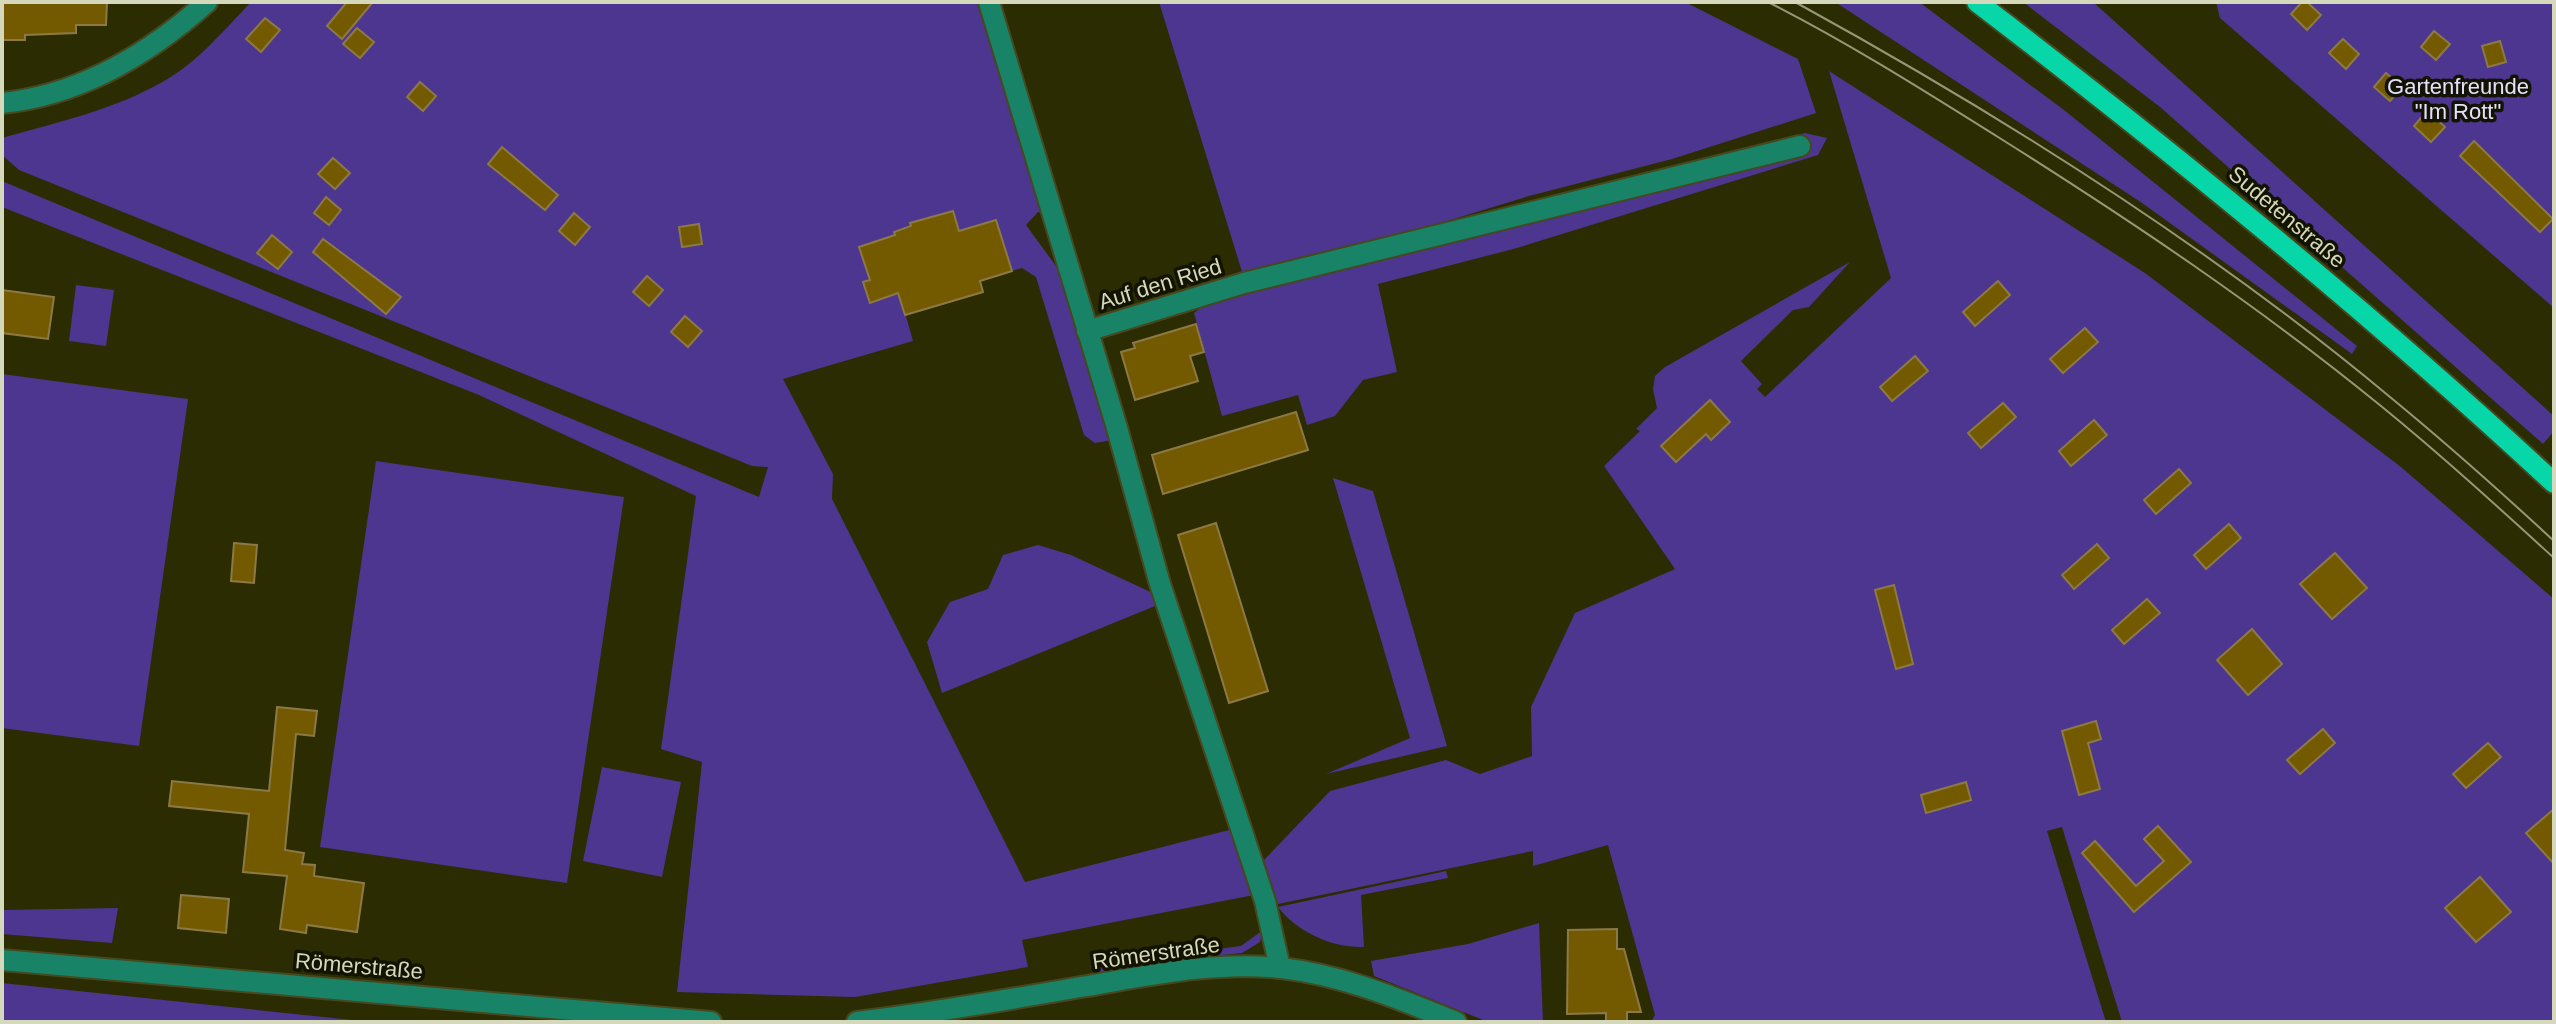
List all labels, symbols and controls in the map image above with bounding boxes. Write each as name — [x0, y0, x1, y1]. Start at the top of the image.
park label: Gartenfreunde "Im Rott" — [2387, 74, 2529, 124]
street label: Sudetenstraße — [2224, 161, 2350, 273]
street label: Auf den Ried — [1096, 253, 1224, 315]
street label: Römerstraße — [1091, 932, 1221, 974]
street label: Römerstraße — [294, 948, 424, 984]

